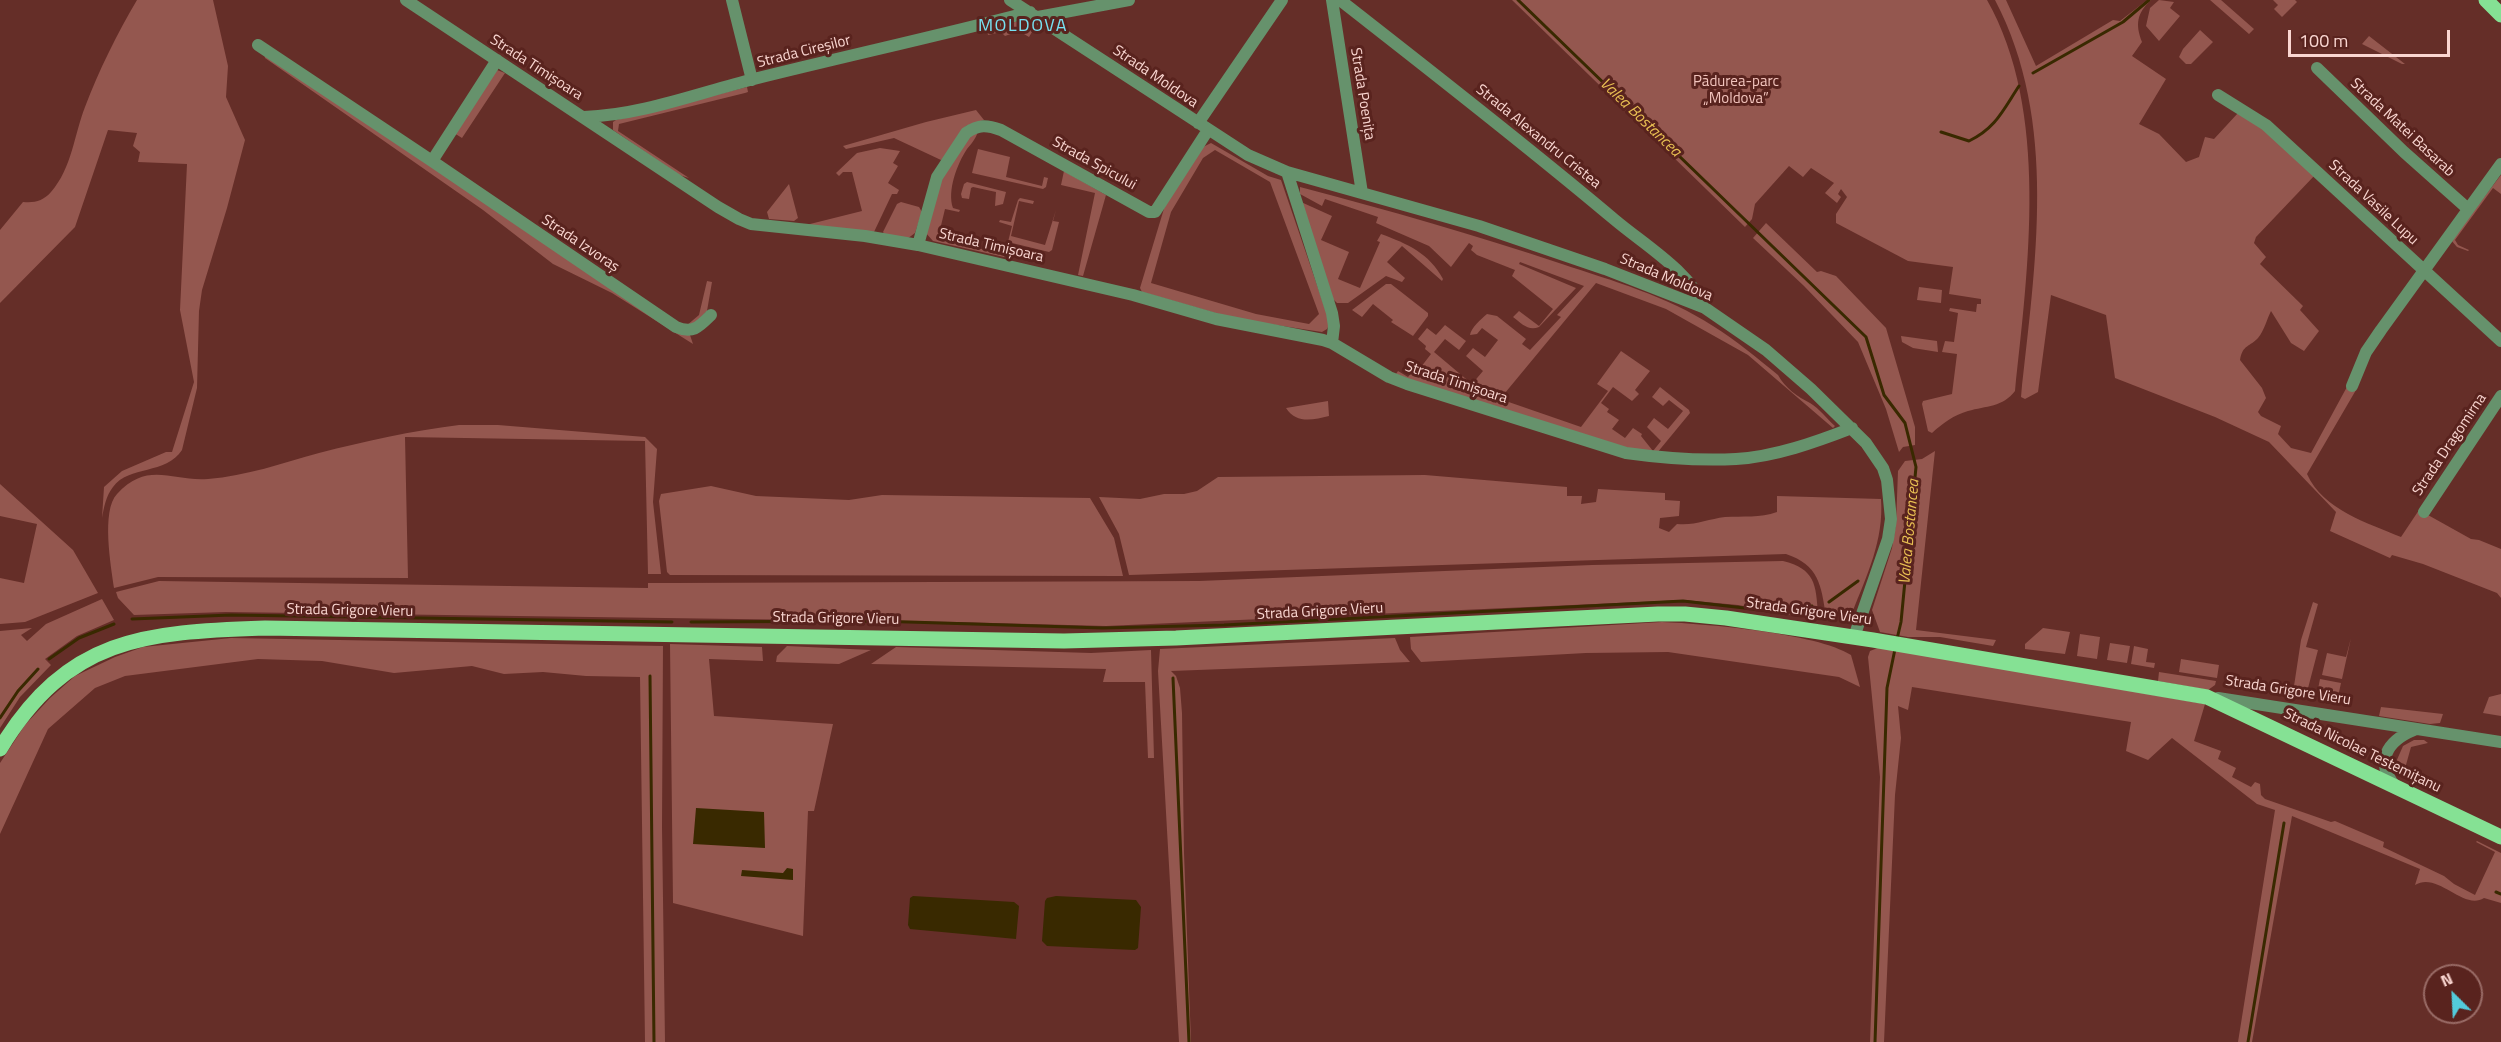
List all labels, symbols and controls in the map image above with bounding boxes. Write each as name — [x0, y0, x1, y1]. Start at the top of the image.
district label: MOLDOVA — [978, 16, 1068, 38]
scale bar — [2291, 18, 2453, 56]
text: 100 m — [2299, 27, 2348, 54]
street label: Strada Timișoara — [486, 31, 586, 105]
street label: Strada Cireșilor — [755, 32, 853, 72]
street label: Strada Moldova — [1109, 42, 1201, 112]
street label: Strada Poenița — [1346, 47, 1378, 141]
park label: Pădurea-parc „Moldova” — [1693, 73, 1779, 108]
water label: Valea Bostancea — [1595, 74, 1685, 162]
street label: Strada Matei Basarab — [2346, 75, 2458, 181]
street label: Strada Alexandru Cristea — [1472, 81, 1604, 193]
street label: Strada Spicului — [1049, 134, 1139, 194]
street label: Strada Vasile Lupu — [2324, 157, 2422, 249]
street label: Strada Izvoraș — [538, 211, 622, 277]
street label: Strada Timișoara — [937, 225, 1045, 267]
street label: Strada Moldova — [1617, 250, 1715, 306]
street label: Strada Timișoara — [1402, 358, 1510, 408]
street label: Strada Dragomirna — [2409, 391, 2491, 499]
water label: Valea Bostancea — [1896, 479, 1924, 585]
street label: Strada Grigore Vieru — [1745, 594, 1873, 630]
street label: Strada Grigore Vieru — [1256, 600, 1384, 624]
street label: Strada Grigore Vieru — [286, 601, 414, 621]
street label: Strada Grigore Vieru — [772, 609, 900, 629]
street label: Strada Grigore Vieru — [2224, 672, 2352, 710]
street label: Strada Nicolae Testemițanu — [2280, 705, 2444, 797]
north arrow — [2423, 964, 2483, 1024]
text: N — [2437, 966, 2456, 993]

